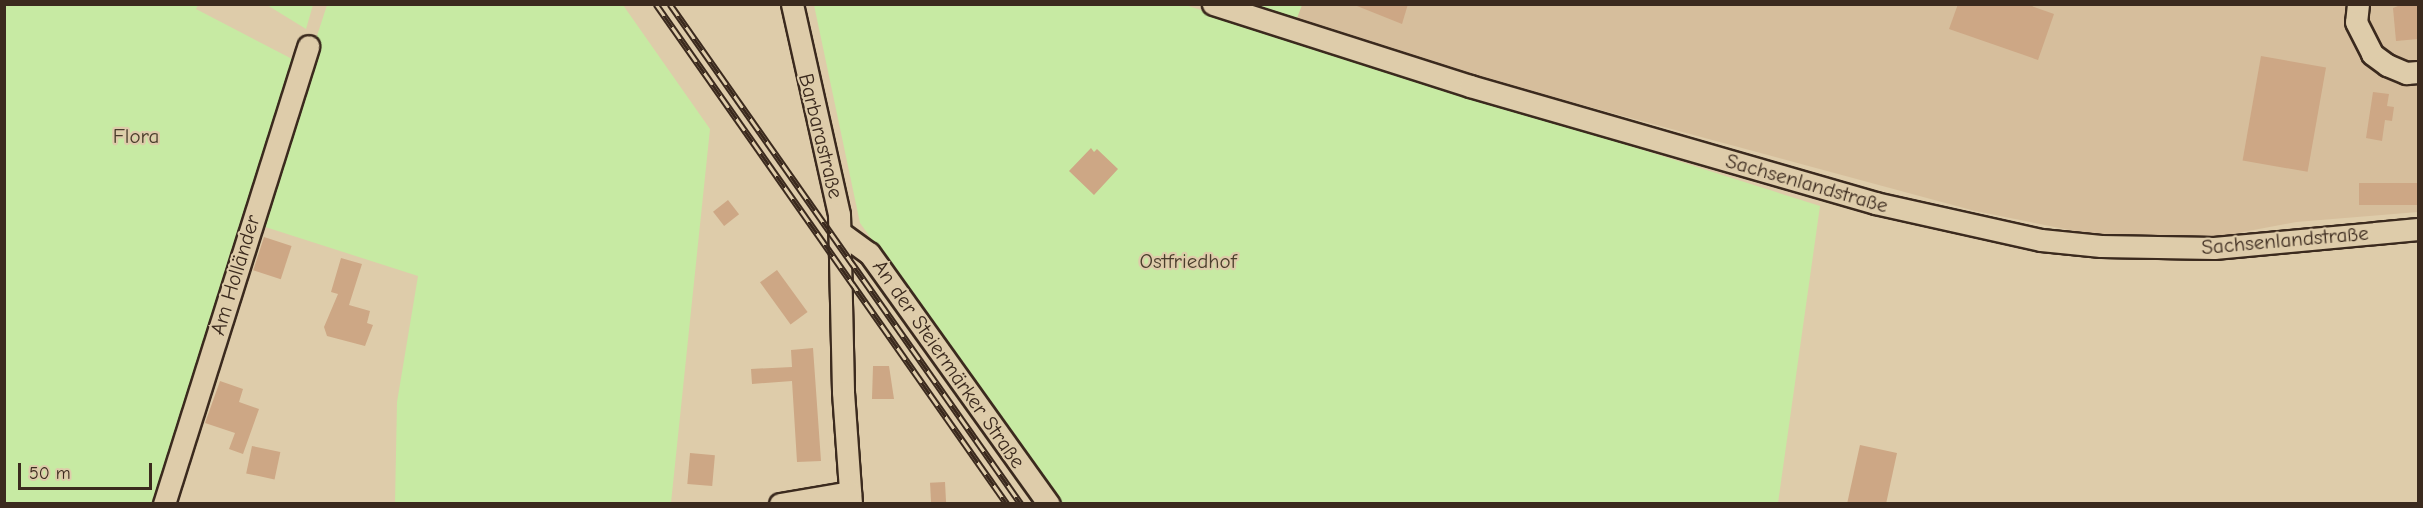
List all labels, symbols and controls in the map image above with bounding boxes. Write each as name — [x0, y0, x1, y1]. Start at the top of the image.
street label: Barbarastraße — [793, 71, 849, 201]
park label: Flora — [113, 123, 159, 149]
street label: Sachsenlandstraße — [1723, 148, 1891, 218]
street label: Am Holländer — [205, 212, 265, 338]
street label: Sachsenlandstraße — [2200, 220, 2370, 260]
park label: Ostfriedhof — [1140, 248, 1236, 274]
street label: An der Steiermärker Straße — [867, 255, 1031, 473]
scale bar — [21, 451, 154, 489]
text: 50 m — [29, 463, 71, 484]

